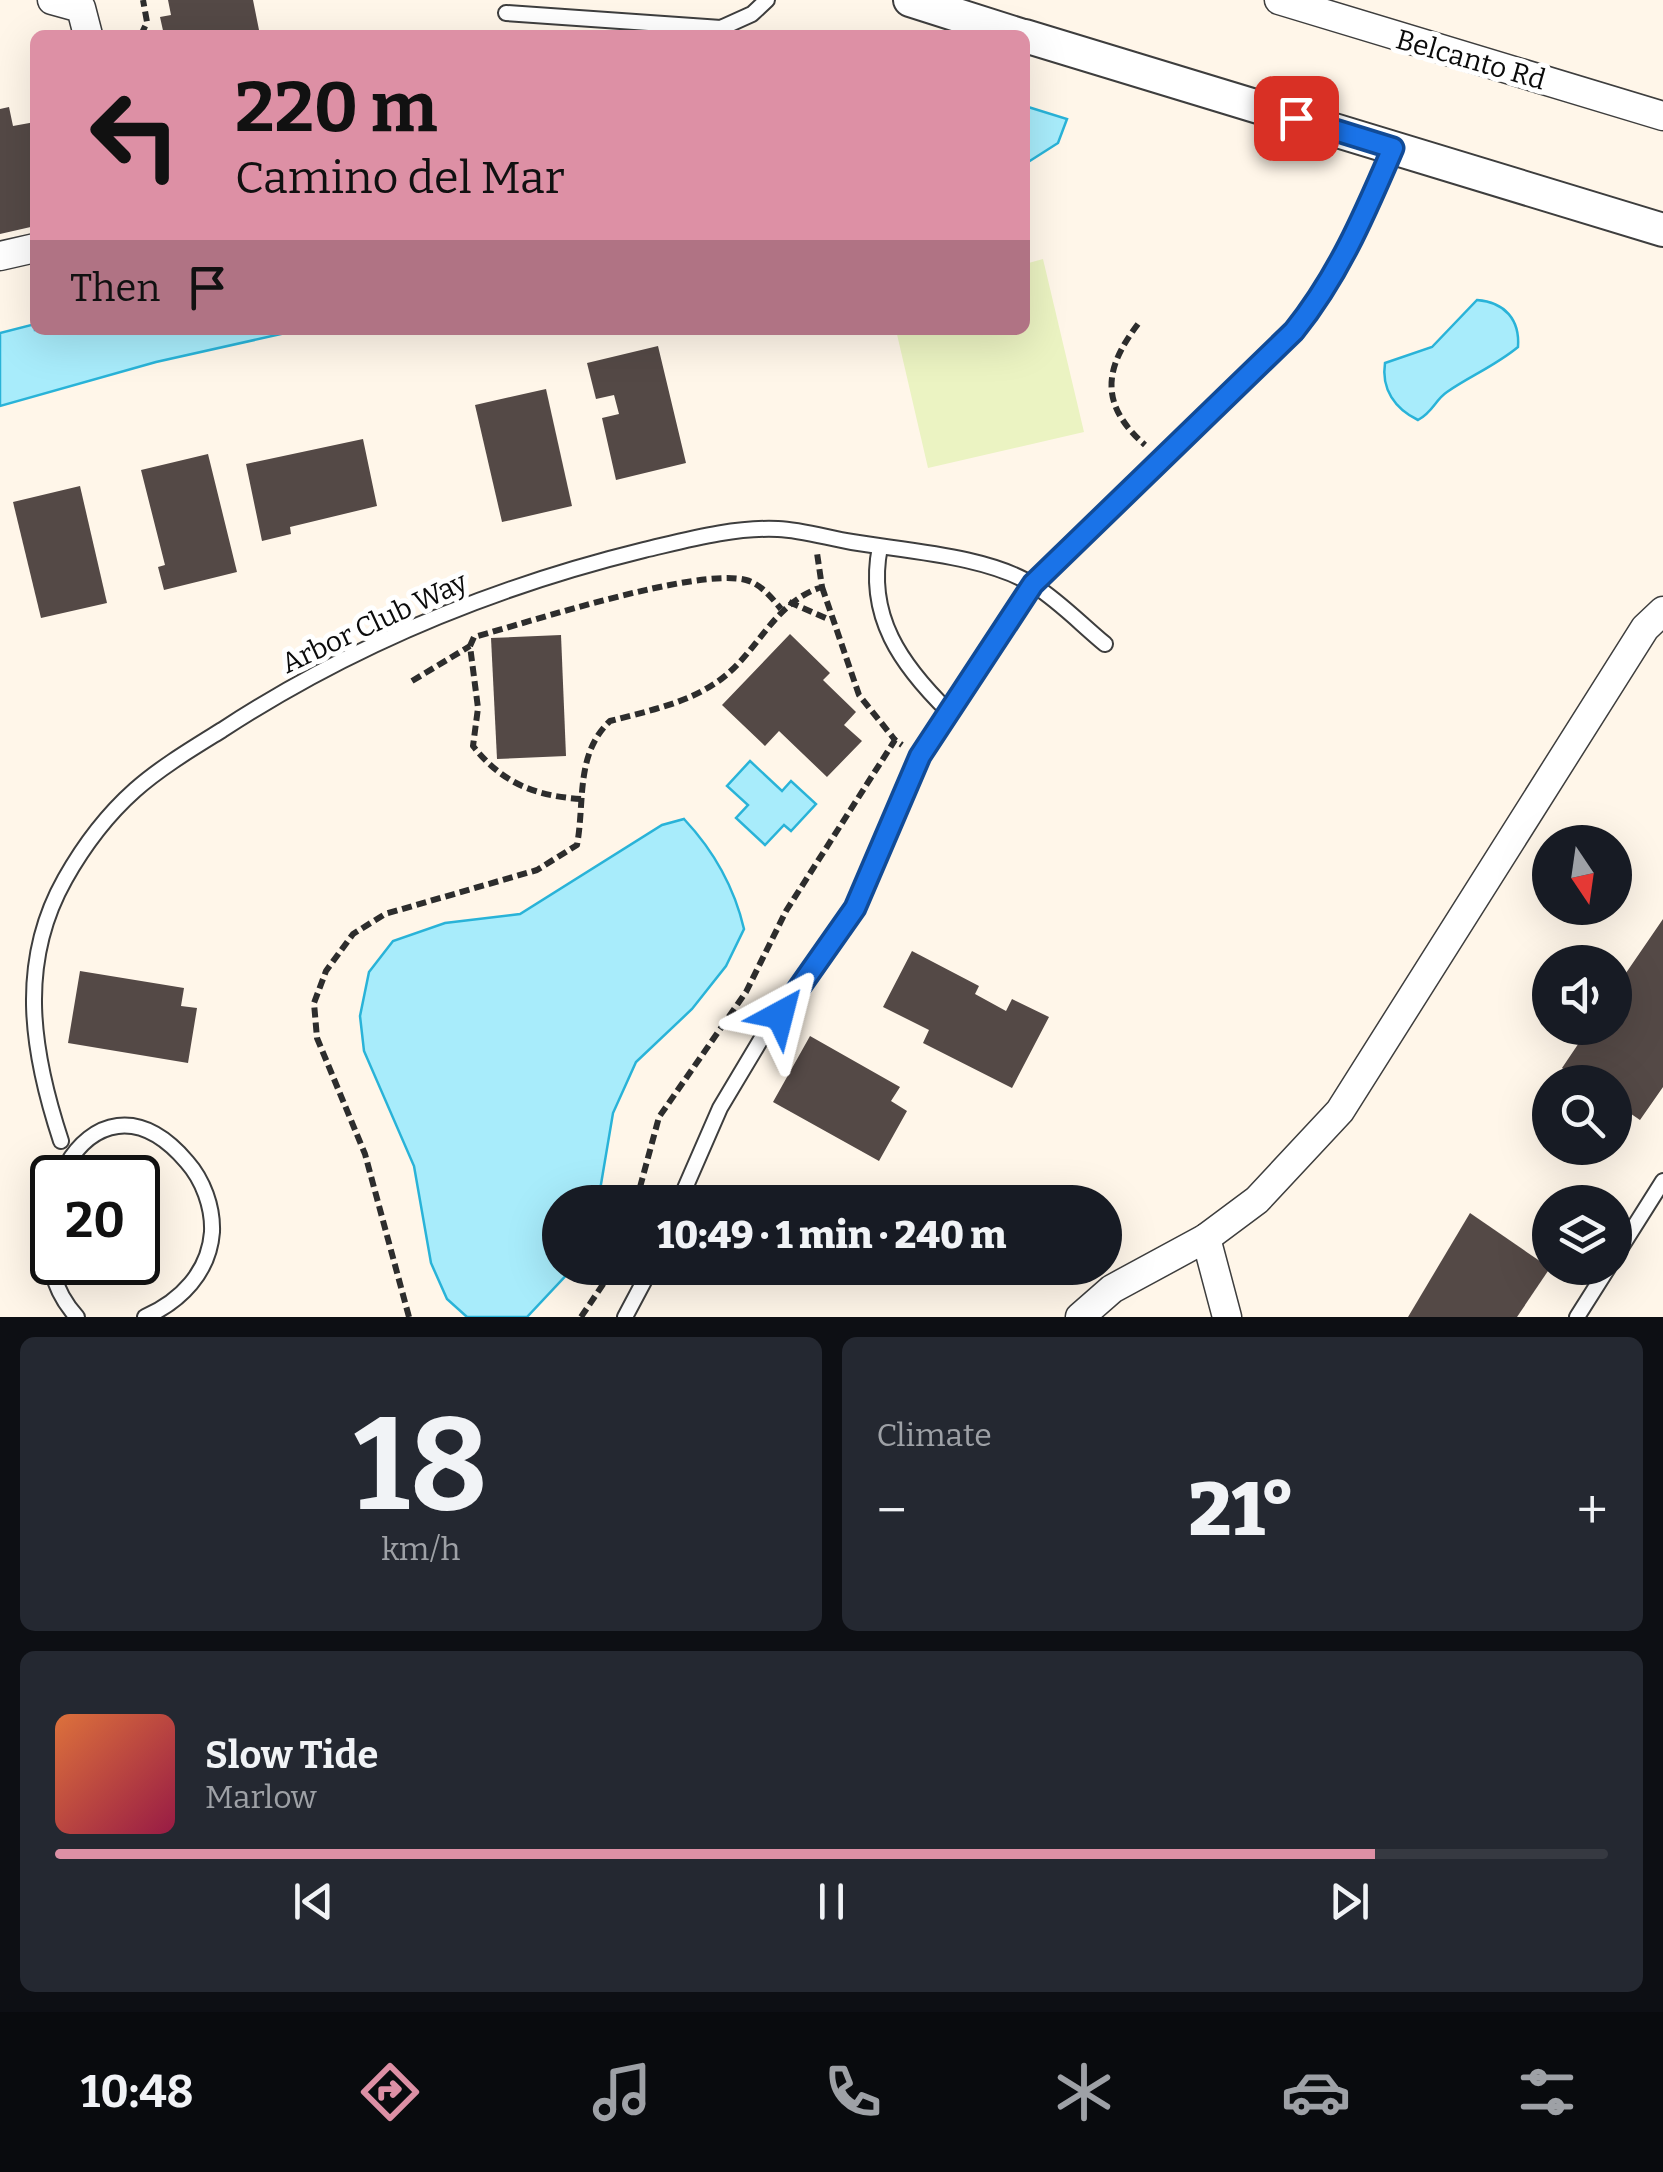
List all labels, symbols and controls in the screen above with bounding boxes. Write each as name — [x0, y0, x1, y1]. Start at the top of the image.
street label: Belcanto Rd — [1392, 22, 1549, 97]
text: 220 m — [235, 66, 438, 150]
icon: left — [70, 70, 200, 200]
pin — [1254, 76, 1339, 161]
icon: arrive — [1269, 91, 1324, 146]
text: Camino del Mar — [235, 151, 565, 205]
icon: arrive — [180, 260, 235, 315]
text: Then — [70, 265, 160, 311]
street label: Arbor Club Way — [276, 565, 473, 680]
north arrow — [1532, 825, 1632, 925]
map controls — [1532, 825, 1632, 1285]
button: sound — [1532, 945, 1632, 1045]
position arrow — [728, 963, 832, 1067]
button: search — [1532, 1065, 1632, 1165]
speed limit sign: 20 — [30, 1155, 160, 1285]
button: layers — [1532, 1185, 1632, 1285]
text: 10:49 · 1 min · 240 m — [657, 1212, 1007, 1258]
text: 18 — [354, 1387, 488, 1543]
text: Climate — [877, 1416, 992, 1454]
text: 21° — [1189, 1465, 1295, 1555]
text: − — [877, 1478, 907, 1544]
text: + — [1577, 1478, 1608, 1544]
text: km/h — [381, 1530, 460, 1568]
text: Slow Tide — [205, 1732, 378, 1778]
text: Marlow — [205, 1778, 317, 1816]
icon: previous — [286, 1874, 341, 1929]
icon: pause — [804, 1874, 859, 1929]
icon: next — [1322, 1874, 1377, 1929]
icon: directions — [355, 2057, 425, 2127]
icon: music — [587, 2057, 657, 2127]
icon: phone — [818, 2057, 888, 2127]
icon: climate — [1049, 2057, 1119, 2127]
icon: car — [1281, 2057, 1351, 2127]
icon: filters — [1512, 2057, 1582, 2127]
text: 10:48 — [81, 2065, 194, 2119]

